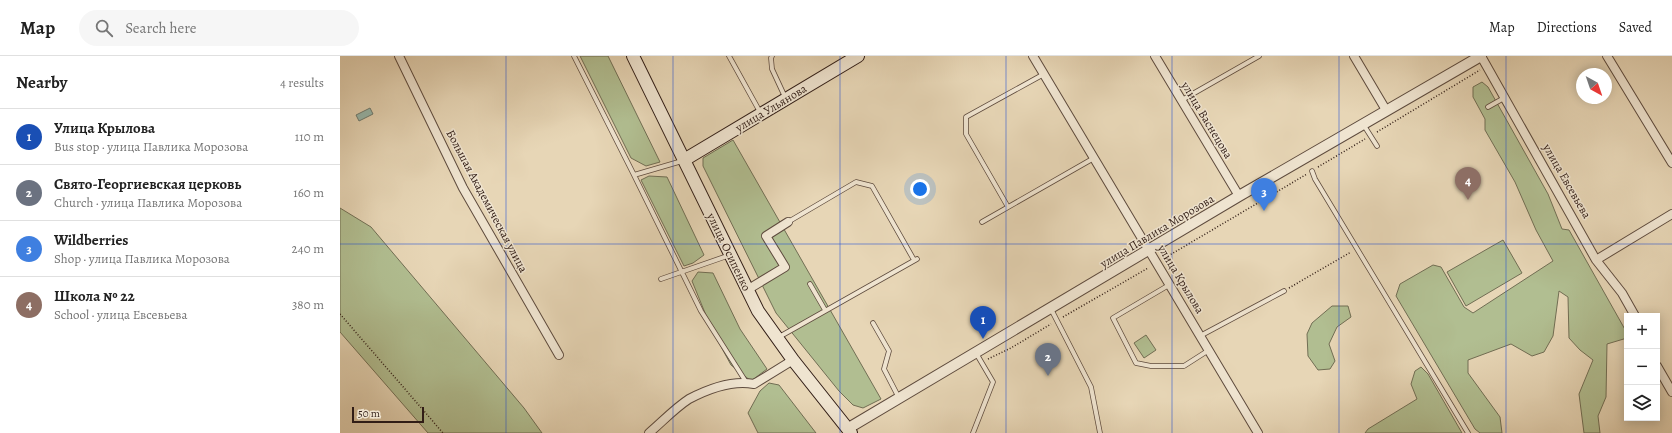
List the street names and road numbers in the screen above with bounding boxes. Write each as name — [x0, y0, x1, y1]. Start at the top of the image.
street label: улица Васнецова — [1177, 78, 1237, 162]
street label: улица Ульянова — [732, 80, 810, 136]
street label: Большая Академическая улица — [443, 127, 532, 276]
street label: улица Евсевьева — [1539, 140, 1595, 222]
street label: улица Павлика Морозова — [1096, 190, 1217, 272]
street label: улица Осипенко — [703, 209, 755, 294]
street label: улица Крылова — [1154, 241, 1208, 317]

